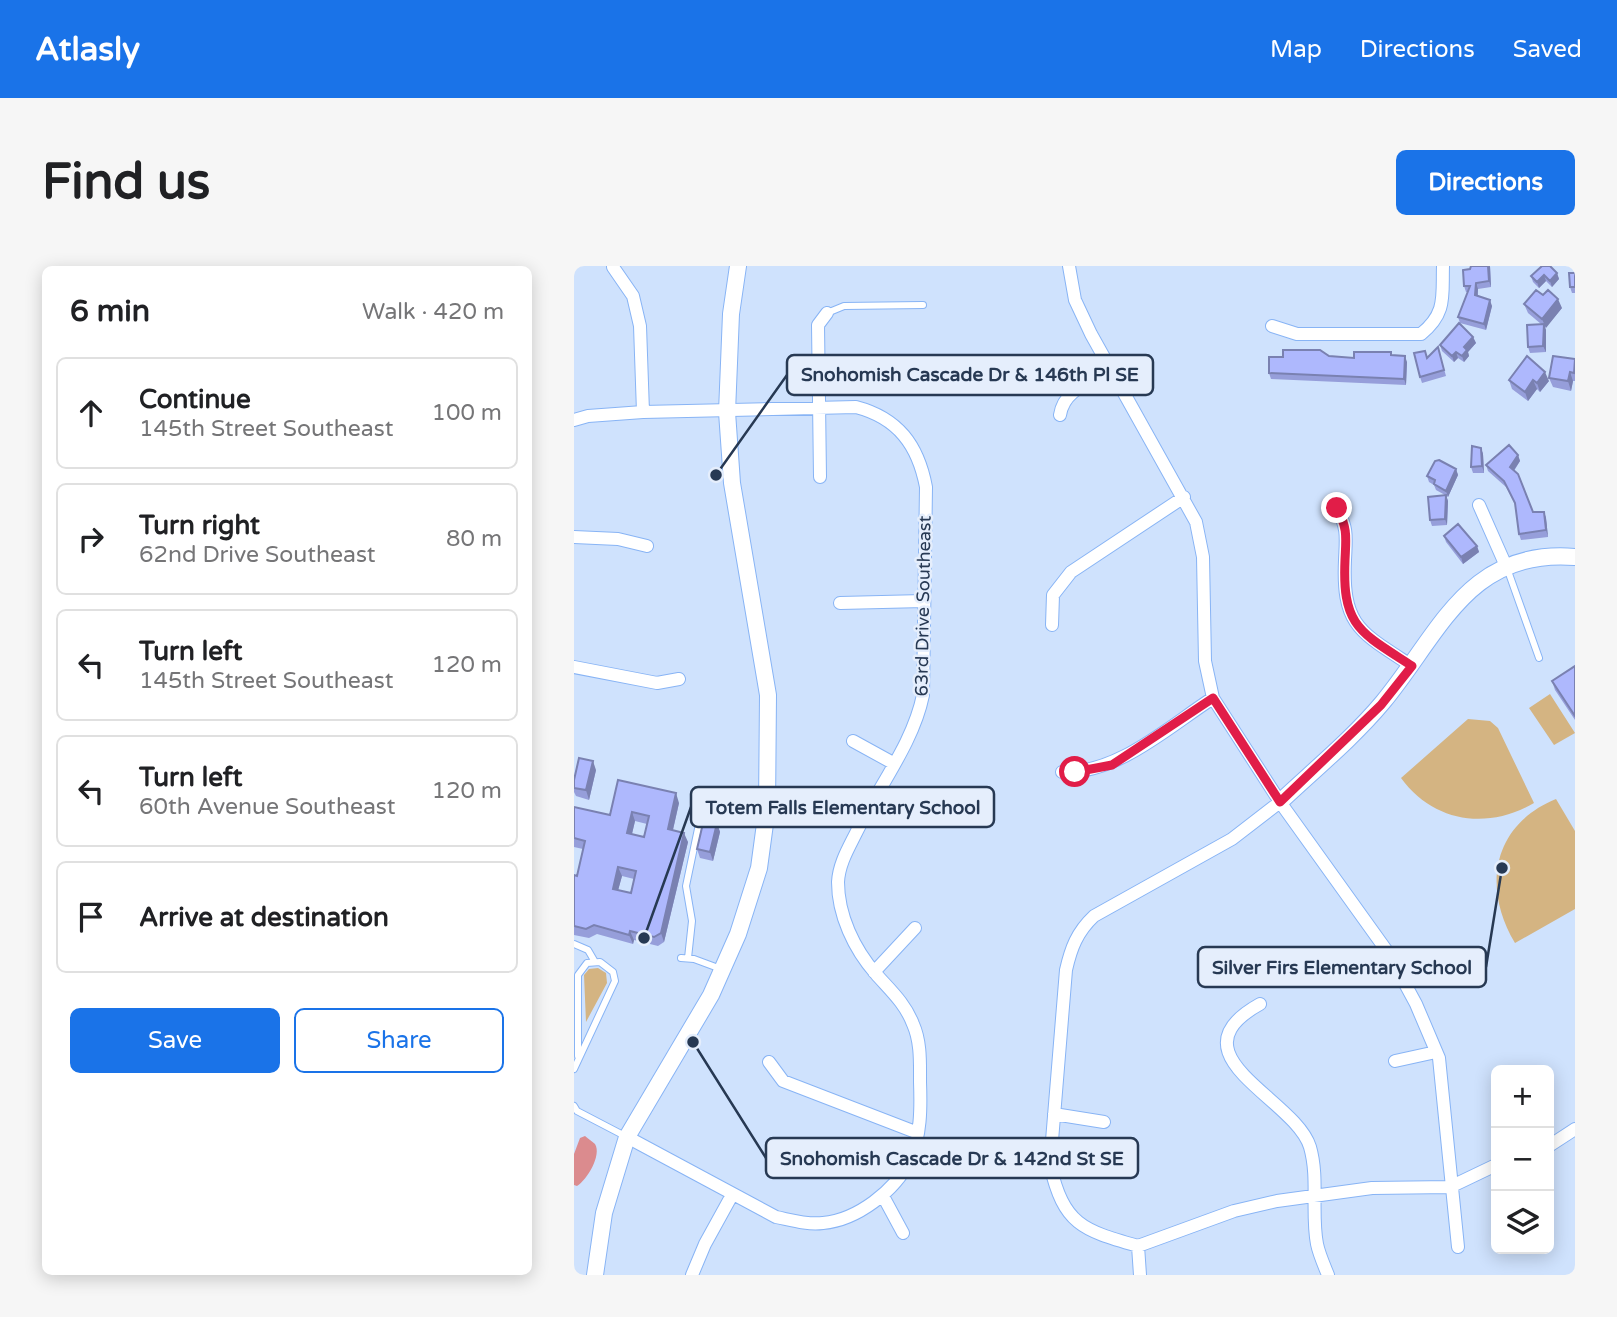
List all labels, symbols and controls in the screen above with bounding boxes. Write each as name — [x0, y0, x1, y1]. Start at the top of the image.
text: Atlasly — [35, 30, 140, 69]
text: Map — [1270, 35, 1322, 64]
text: Directions — [1360, 35, 1475, 64]
text: Saved — [1513, 35, 1582, 64]
button: Directions — [1396, 150, 1575, 215]
text: Find us — [42, 153, 210, 212]
text: 6 min — [70, 293, 150, 330]
text: Walk · 420 m — [362, 298, 504, 326]
callout: Snohomish Cascade Dr & 146th Pl SE — [787, 355, 1153, 395]
text: Snohomish Cascade Dr & 146th Pl SE — [801, 364, 1139, 386]
text: Continue — [139, 384, 251, 415]
icon: ahead — [72, 394, 110, 432]
text: 100 m — [432, 399, 502, 427]
text: 145th Street Southeast — [139, 415, 393, 443]
route end — [1321, 492, 1352, 523]
text: Turn right — [139, 510, 260, 541]
street label: 63rd Drive Southeast — [910, 515, 936, 697]
icon: right — [72, 520, 110, 558]
text: 80 m — [446, 525, 502, 553]
text: 62nd Drive Southeast — [139, 541, 376, 569]
text: Turn left — [139, 636, 242, 667]
icon: left — [72, 646, 110, 684]
text: 120 m — [432, 651, 502, 679]
text: 145th Street Southeast — [139, 667, 393, 695]
route start — [1059, 756, 1090, 787]
text: Turn left — [139, 762, 242, 793]
icon: left — [72, 772, 110, 810]
text: 120 m — [432, 777, 502, 805]
callout: Totem Falls Elementary School — [691, 787, 994, 827]
text: 60th Avenue Southeast — [139, 793, 396, 821]
text: Totem Falls Elementary School — [704, 797, 981, 820]
icon: arrive — [72, 898, 110, 936]
text: Arrive at destination — [139, 902, 389, 933]
callout: Silver Firs Elementary School — [1198, 947, 1486, 987]
text: Silver Firs Elementary School — [1212, 957, 1472, 980]
button: Save — [70, 1008, 280, 1073]
button: Share — [294, 1008, 504, 1073]
map controls — [1491, 1065, 1554, 1254]
button: + — [1491, 1065, 1554, 1128]
button: − — [1491, 1128, 1554, 1191]
callout: Snohomish Cascade Dr & 142nd St SE — [766, 1138, 1138, 1178]
text: Snohomish Cascade Dr & 142nd St SE — [780, 1148, 1124, 1170]
button: layers — [1491, 1191, 1554, 1254]

